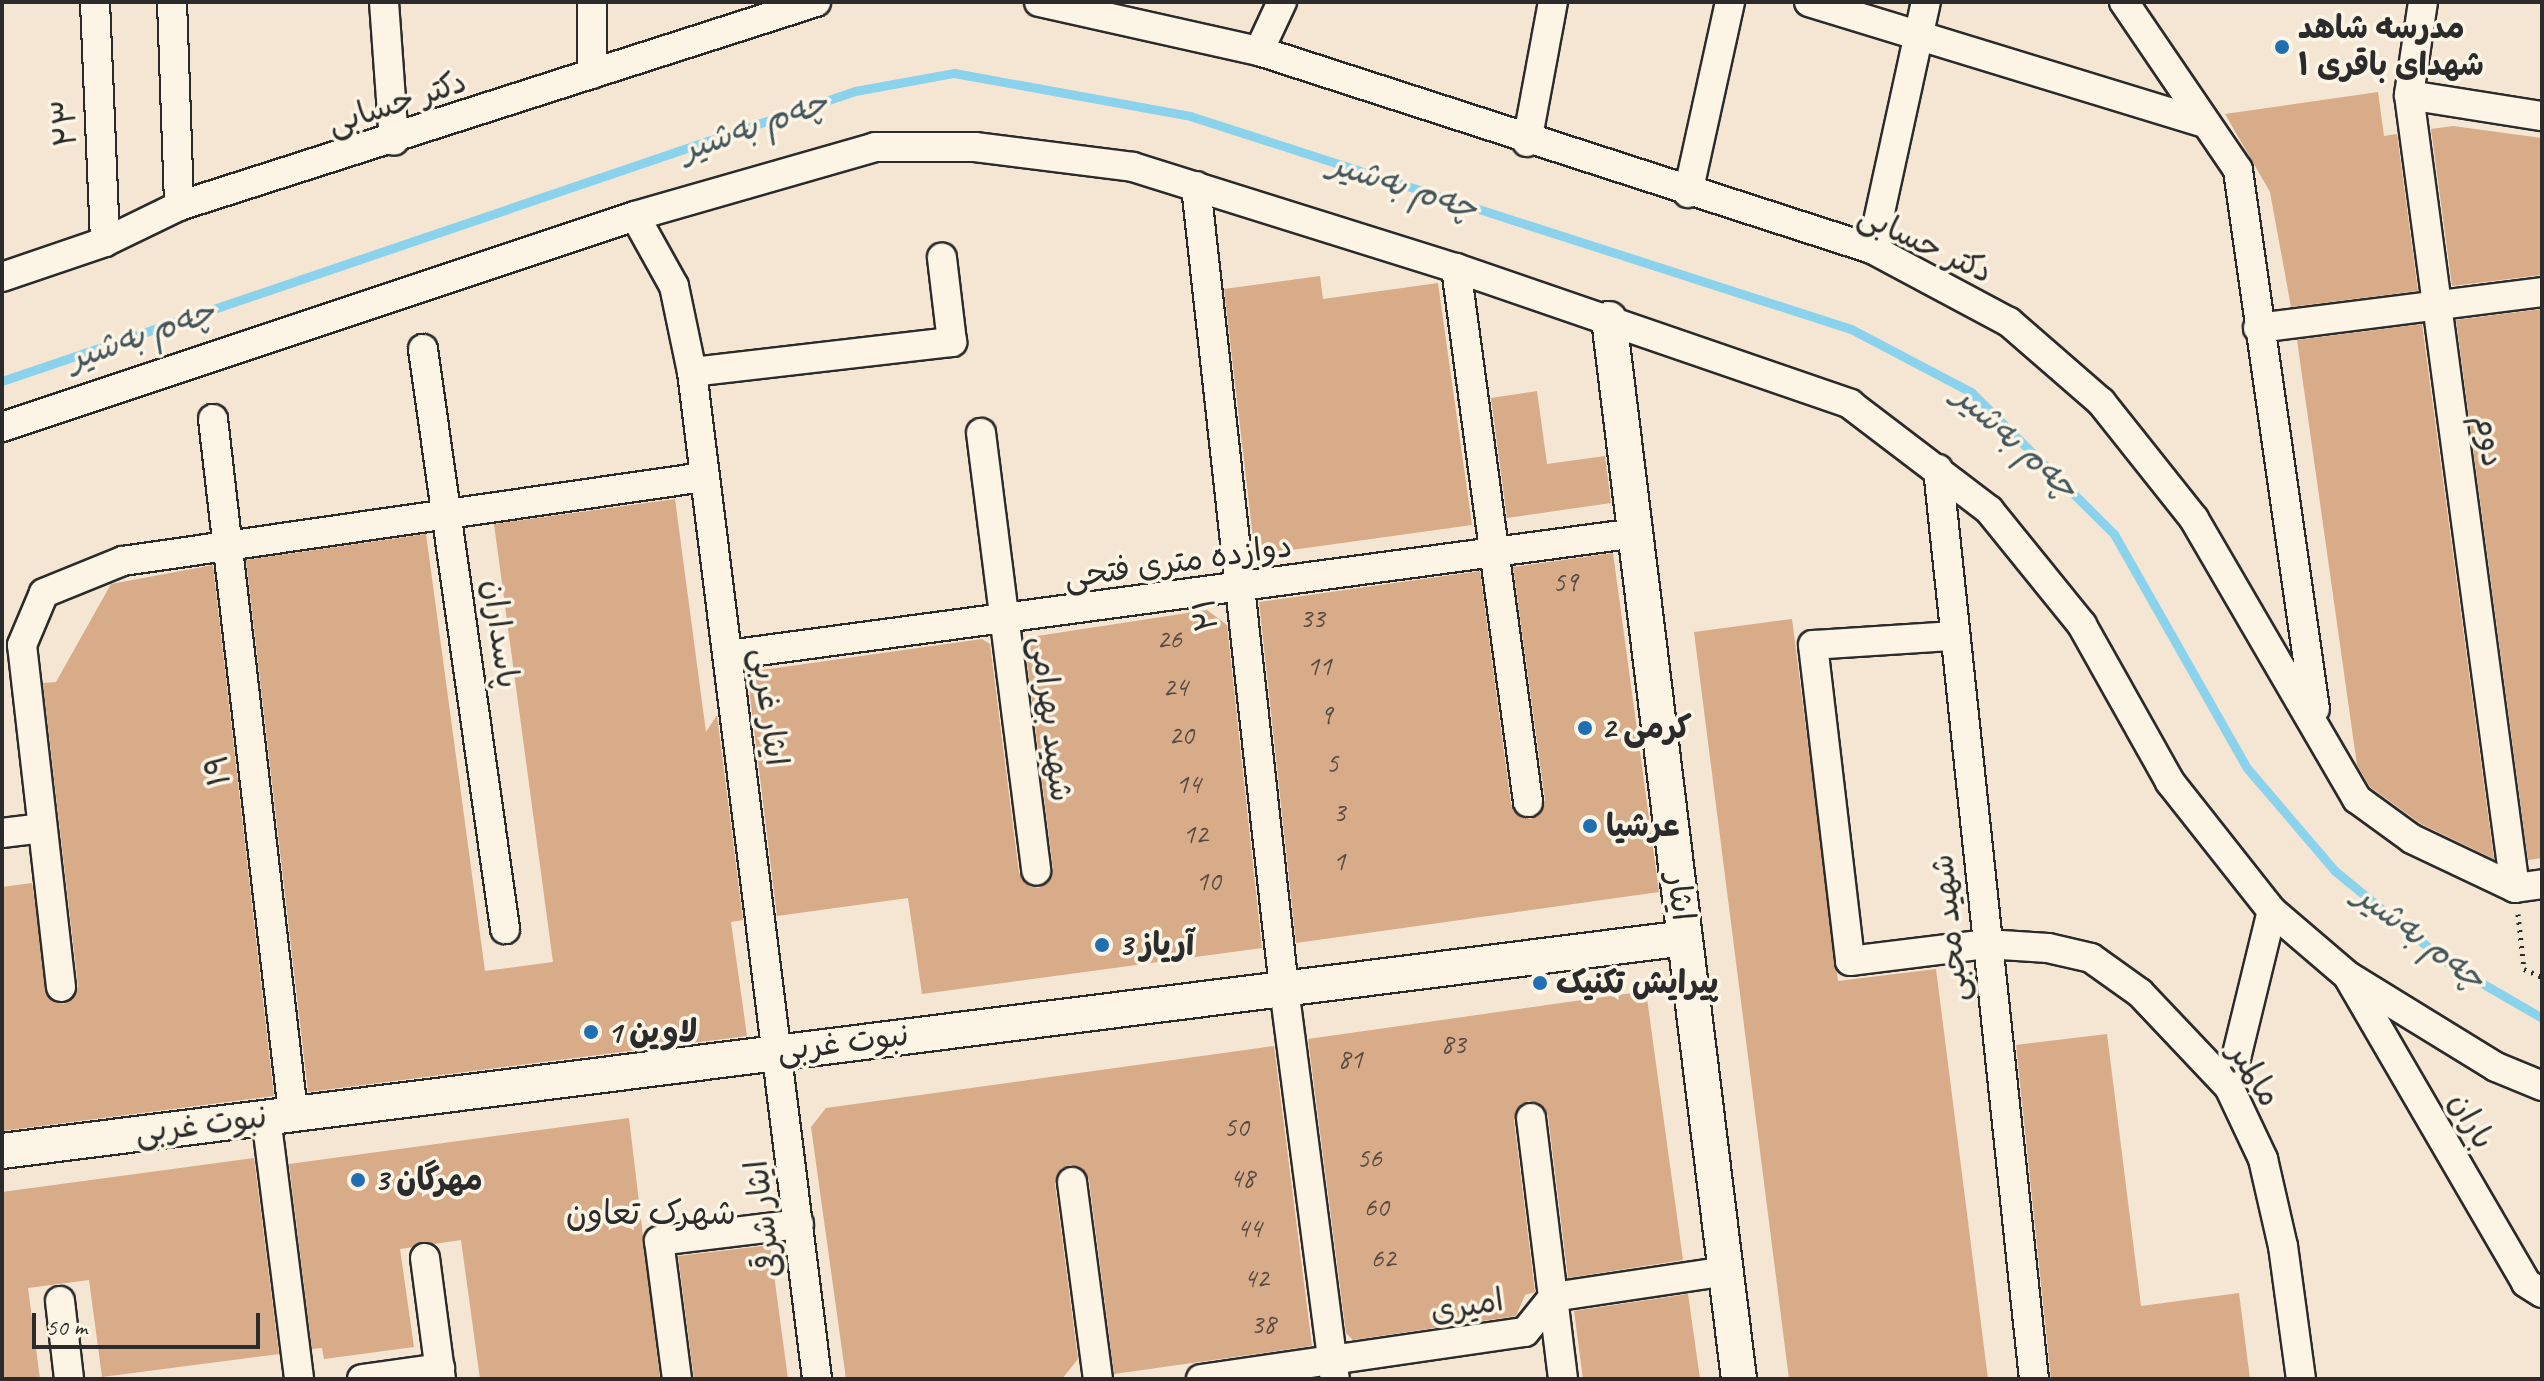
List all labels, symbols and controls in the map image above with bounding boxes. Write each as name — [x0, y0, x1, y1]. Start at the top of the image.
place label: مدرسه شاهد شهدای باقری ۱ — [2298, 10, 2484, 85]
marker: مدرسه شاهد شهدای باقری ۱ — [2273, 38, 2291, 56]
street label: دکتر حسابی — [323, 63, 471, 143]
water label: چەم بەشیر — [675, 81, 833, 169]
street label: ۲۳ — [46, 98, 86, 148]
water label: چەم بەشیر — [1325, 142, 1483, 228]
street label: دکتر حسابی — [1852, 196, 1998, 292]
water label: چەم بەشیر — [62, 290, 220, 378]
water label: چەم بەشیر — [1947, 375, 2087, 507]
street label: دوم — [2466, 413, 2512, 469]
street label: دوازده متری فتحی — [1062, 527, 1294, 597]
house number: 59 — [1552, 565, 1578, 599]
street label: پاسداران — [473, 577, 527, 691]
street label: ۲۱ — [1185, 596, 1227, 634]
house number: 33 — [1299, 601, 1325, 635]
house number: 26 — [1156, 622, 1182, 656]
street label: شهید بهرامی — [1022, 634, 1080, 804]
street label: ایثار غربی — [743, 646, 795, 768]
house number: 11 — [1306, 649, 1332, 683]
house number: 24 — [1162, 670, 1188, 704]
house number: 9 — [1320, 698, 1332, 732]
place label: کرمی 2 — [1601, 709, 1692, 747]
house number: 20 — [1168, 718, 1194, 752]
marker: کرمی 2 — [1576, 719, 1594, 737]
house number: 5 — [1326, 746, 1338, 780]
street label: ۱۹ — [198, 752, 240, 788]
house number: 14 — [1175, 767, 1201, 801]
house number: 3 — [1333, 795, 1345, 829]
place label: عرشیا — [1606, 807, 1680, 845]
house number: 12 — [1182, 817, 1208, 851]
marker: عرشیا — [1581, 817, 1599, 835]
house number: 1 — [1333, 844, 1345, 878]
street label: شهید محبی — [1923, 852, 1977, 1004]
house number: 10 — [1195, 864, 1221, 898]
street label: ایثار — [1658, 871, 1702, 923]
water label: چەم بەشیر — [2348, 874, 2494, 998]
place label: آریاز 3 — [1118, 926, 1194, 964]
marker: آریاز 3 — [1093, 936, 1111, 954]
place label: پیرایش تکنیک — [1556, 964, 1719, 1002]
marker: پیرایش تکنیک — [1531, 974, 1549, 992]
place label: لاوین 1 — [607, 1013, 697, 1051]
street label: نبوت غربی — [775, 1016, 911, 1070]
marker: لاوین 1 — [582, 1023, 600, 1041]
house number: 83 — [1440, 1027, 1466, 1061]
street label: مالمیر — [2220, 1036, 2288, 1114]
house number: 81 — [1337, 1042, 1363, 1076]
street label: باران — [2440, 1086, 2502, 1156]
street label: نبوت غربی — [133, 1098, 269, 1152]
house number: 50 — [1223, 1110, 1249, 1144]
house number: 56 — [1356, 1141, 1382, 1175]
street label: ایثار شرقی — [738, 1158, 790, 1280]
place label: مهرگان 3 — [374, 1161, 483, 1199]
house number: 48 — [1229, 1161, 1255, 1195]
marker: مهرگان 3 — [349, 1171, 367, 1189]
house number: 60 — [1363, 1190, 1389, 1224]
district label: شهرک تعاون — [566, 1193, 736, 1233]
house number: 44 — [1236, 1211, 1262, 1245]
house number: 62 — [1370, 1241, 1396, 1275]
house number: 42 — [1243, 1261, 1269, 1295]
street label: امیری — [1428, 1281, 1506, 1331]
scale bar — [36, 1297, 264, 1347]
house number: 38 — [1250, 1307, 1276, 1341]
text: 50 m — [46, 1312, 87, 1342]

